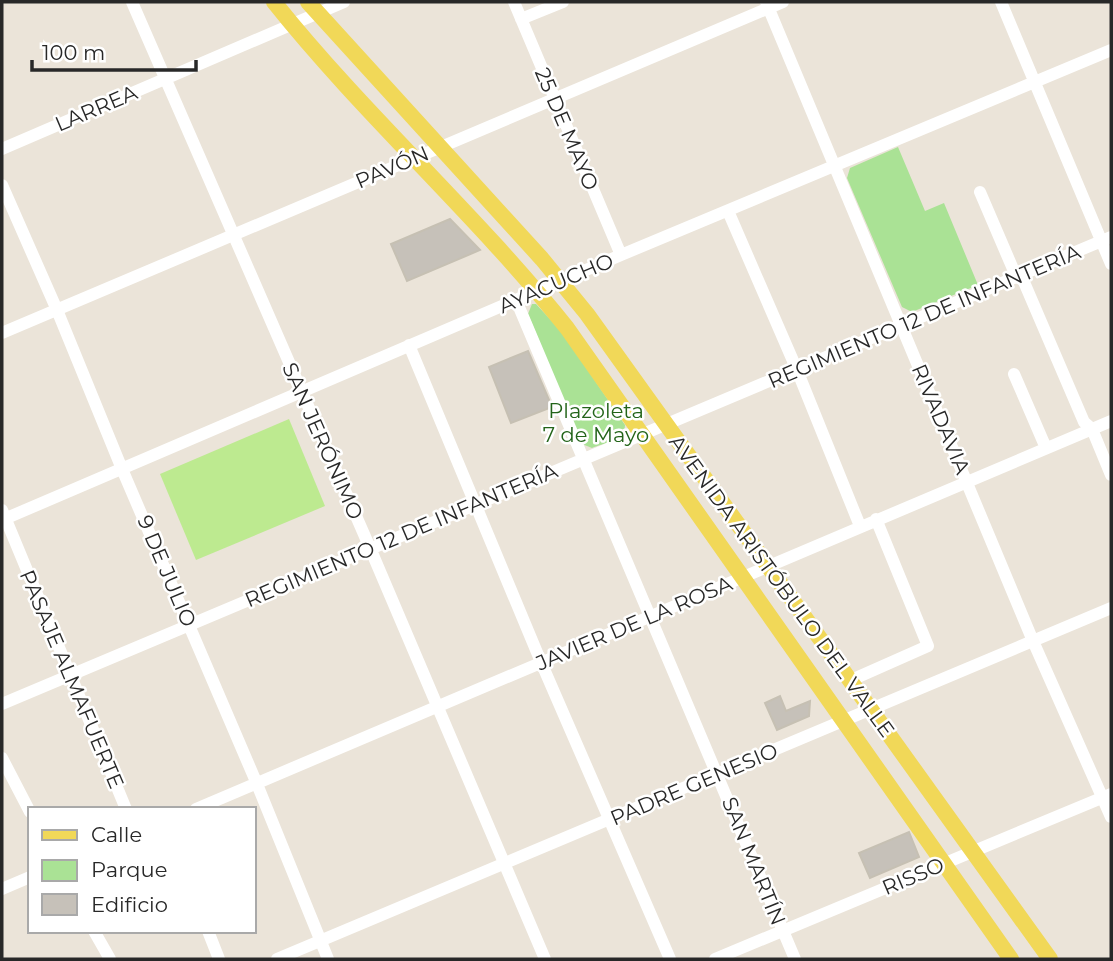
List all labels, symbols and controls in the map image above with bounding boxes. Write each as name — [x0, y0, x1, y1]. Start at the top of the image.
scale bar — [32, 28, 196, 72]
text: 100 m — [42, 40, 105, 65]
street label: 25 DE MAYO — [530, 64, 604, 194]
street label: LARREA — [51, 79, 142, 136]
street label: PAVÓN — [352, 140, 432, 194]
street label: REGIMIENTO 12 DE INFANTERÍA — [764, 238, 1085, 393]
street label: AYACUCHO — [495, 248, 617, 318]
street label: SAN JERÓNIMO — [277, 359, 369, 523]
street label: RIVADAVIA — [907, 360, 976, 479]
park label: Plazoleta 7 de Mayo — [543, 398, 649, 447]
street label: AVENIDA ARISTÓBULO DEL VALLE — [664, 430, 900, 742]
street label: REGIMIENTO 12 DE INFANTERÍA — [241, 457, 562, 612]
street label: 9 DE JULIO — [132, 511, 202, 631]
street label: PASAJE ALMAFUERTE — [15, 566, 129, 792]
street label: JAVIER DE LA ROSA — [531, 570, 737, 676]
street label: PADRE GENESIO — [606, 737, 782, 831]
street label: SAN MARTÍN — [717, 793, 791, 929]
legend — [28, 807, 256, 933]
text: Calle — [91, 822, 142, 847]
street label: RISSO — [878, 852, 948, 900]
text: Parque — [91, 857, 167, 882]
text: Edificio — [91, 892, 168, 917]

